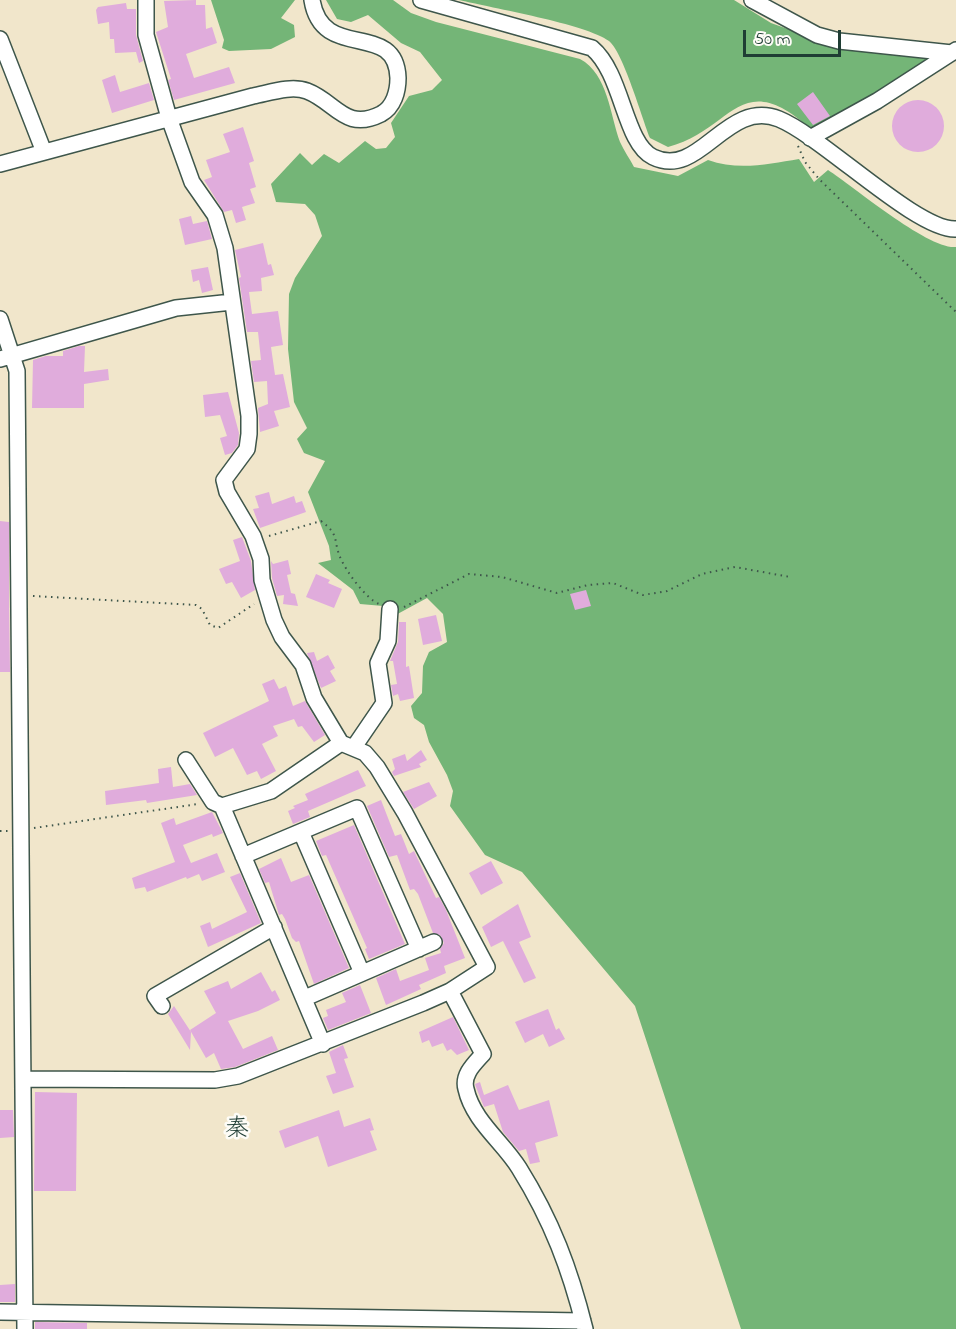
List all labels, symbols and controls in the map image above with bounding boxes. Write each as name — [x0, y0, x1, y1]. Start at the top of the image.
scale bar — [746, 18, 844, 56]
text: 50 m — [754, 27, 791, 53]
district label: 秦 — [225, 1117, 249, 1145]

